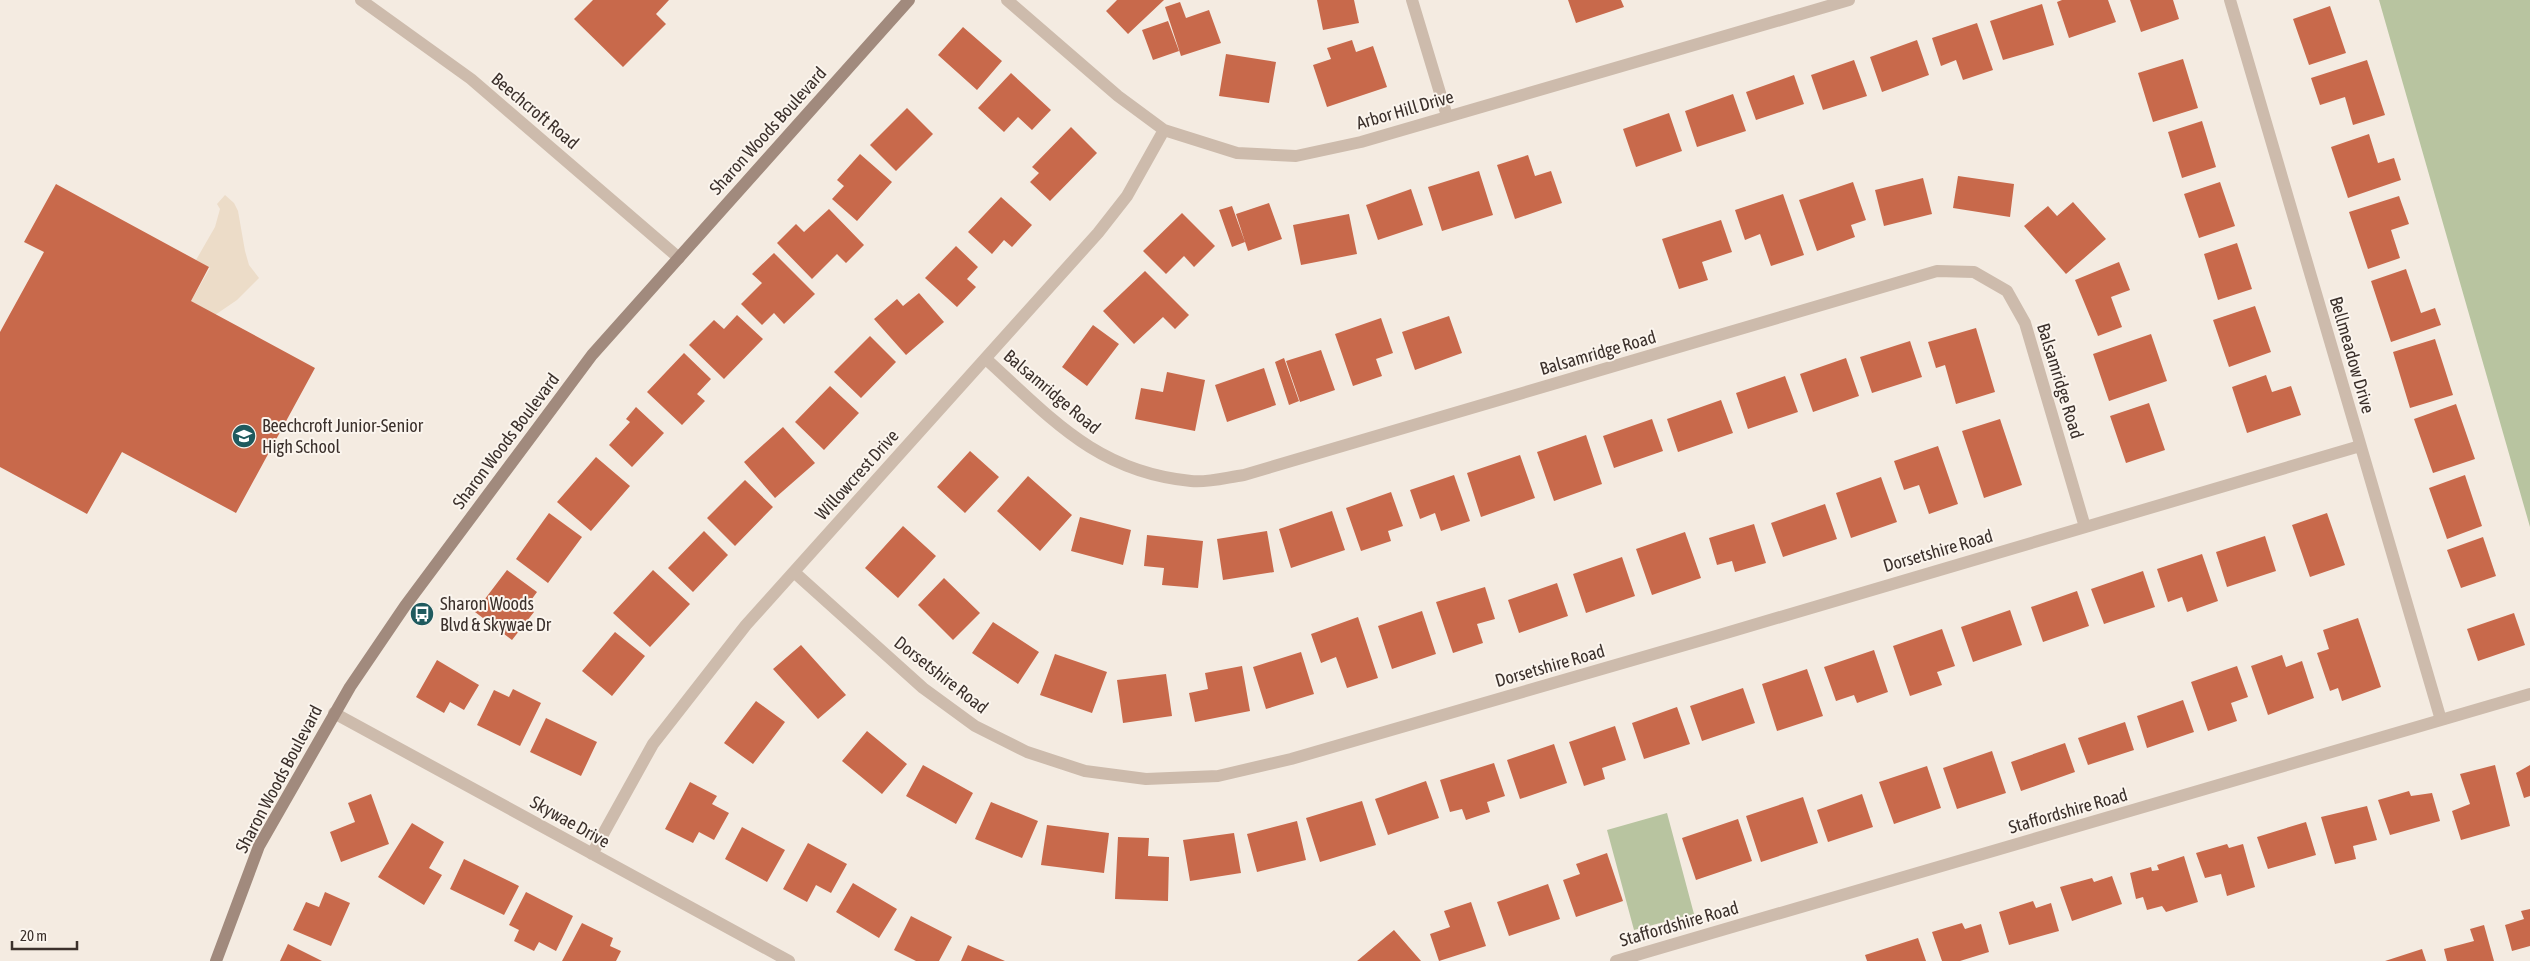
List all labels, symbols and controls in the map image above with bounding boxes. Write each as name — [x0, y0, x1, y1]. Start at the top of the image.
street label: Sharon Woods Boulevard — [705, 63, 830, 199]
street label: Beechcroft Road — [487, 68, 583, 153]
street label: Arbor Hill Drive — [1354, 86, 1456, 133]
street label: Bellmeadow Drive — [2326, 294, 2379, 416]
street label: Balsamridge Road — [2033, 321, 2088, 441]
street label: Balsamridge Road — [1537, 326, 1658, 379]
street label: Balsamridge Road — [1000, 345, 1105, 438]
street label: Sharon Woods Boulevard — [448, 369, 563, 513]
place label: Beechcroft Junior-Senior High School — [262, 415, 424, 457]
school or university icon: Beechcroft Junior-Senior High School — [231, 423, 257, 449]
street label: Willowcrest Drive — [811, 425, 903, 524]
street label: Dorsetshire Road — [1881, 525, 1995, 576]
place label: Sharon Woods Blvd & Skywae Dr — [440, 593, 552, 635]
bus stop icon: Sharon Woods Blvd & Skywae Dr — [409, 601, 435, 627]
street label: Dorsetshire Road — [890, 632, 992, 718]
street label: Dorsetshire Road — [1493, 640, 1607, 691]
street label: Sharon Woods Boulevard — [231, 701, 326, 856]
street label: Staffordshire Road — [2006, 784, 2130, 838]
street label: Skywae Drive — [527, 791, 614, 852]
street label: Staffordshire Road — [1617, 897, 1741, 951]
scale bar — [12, 918, 78, 950]
text: 20 m — [20, 927, 47, 944]

